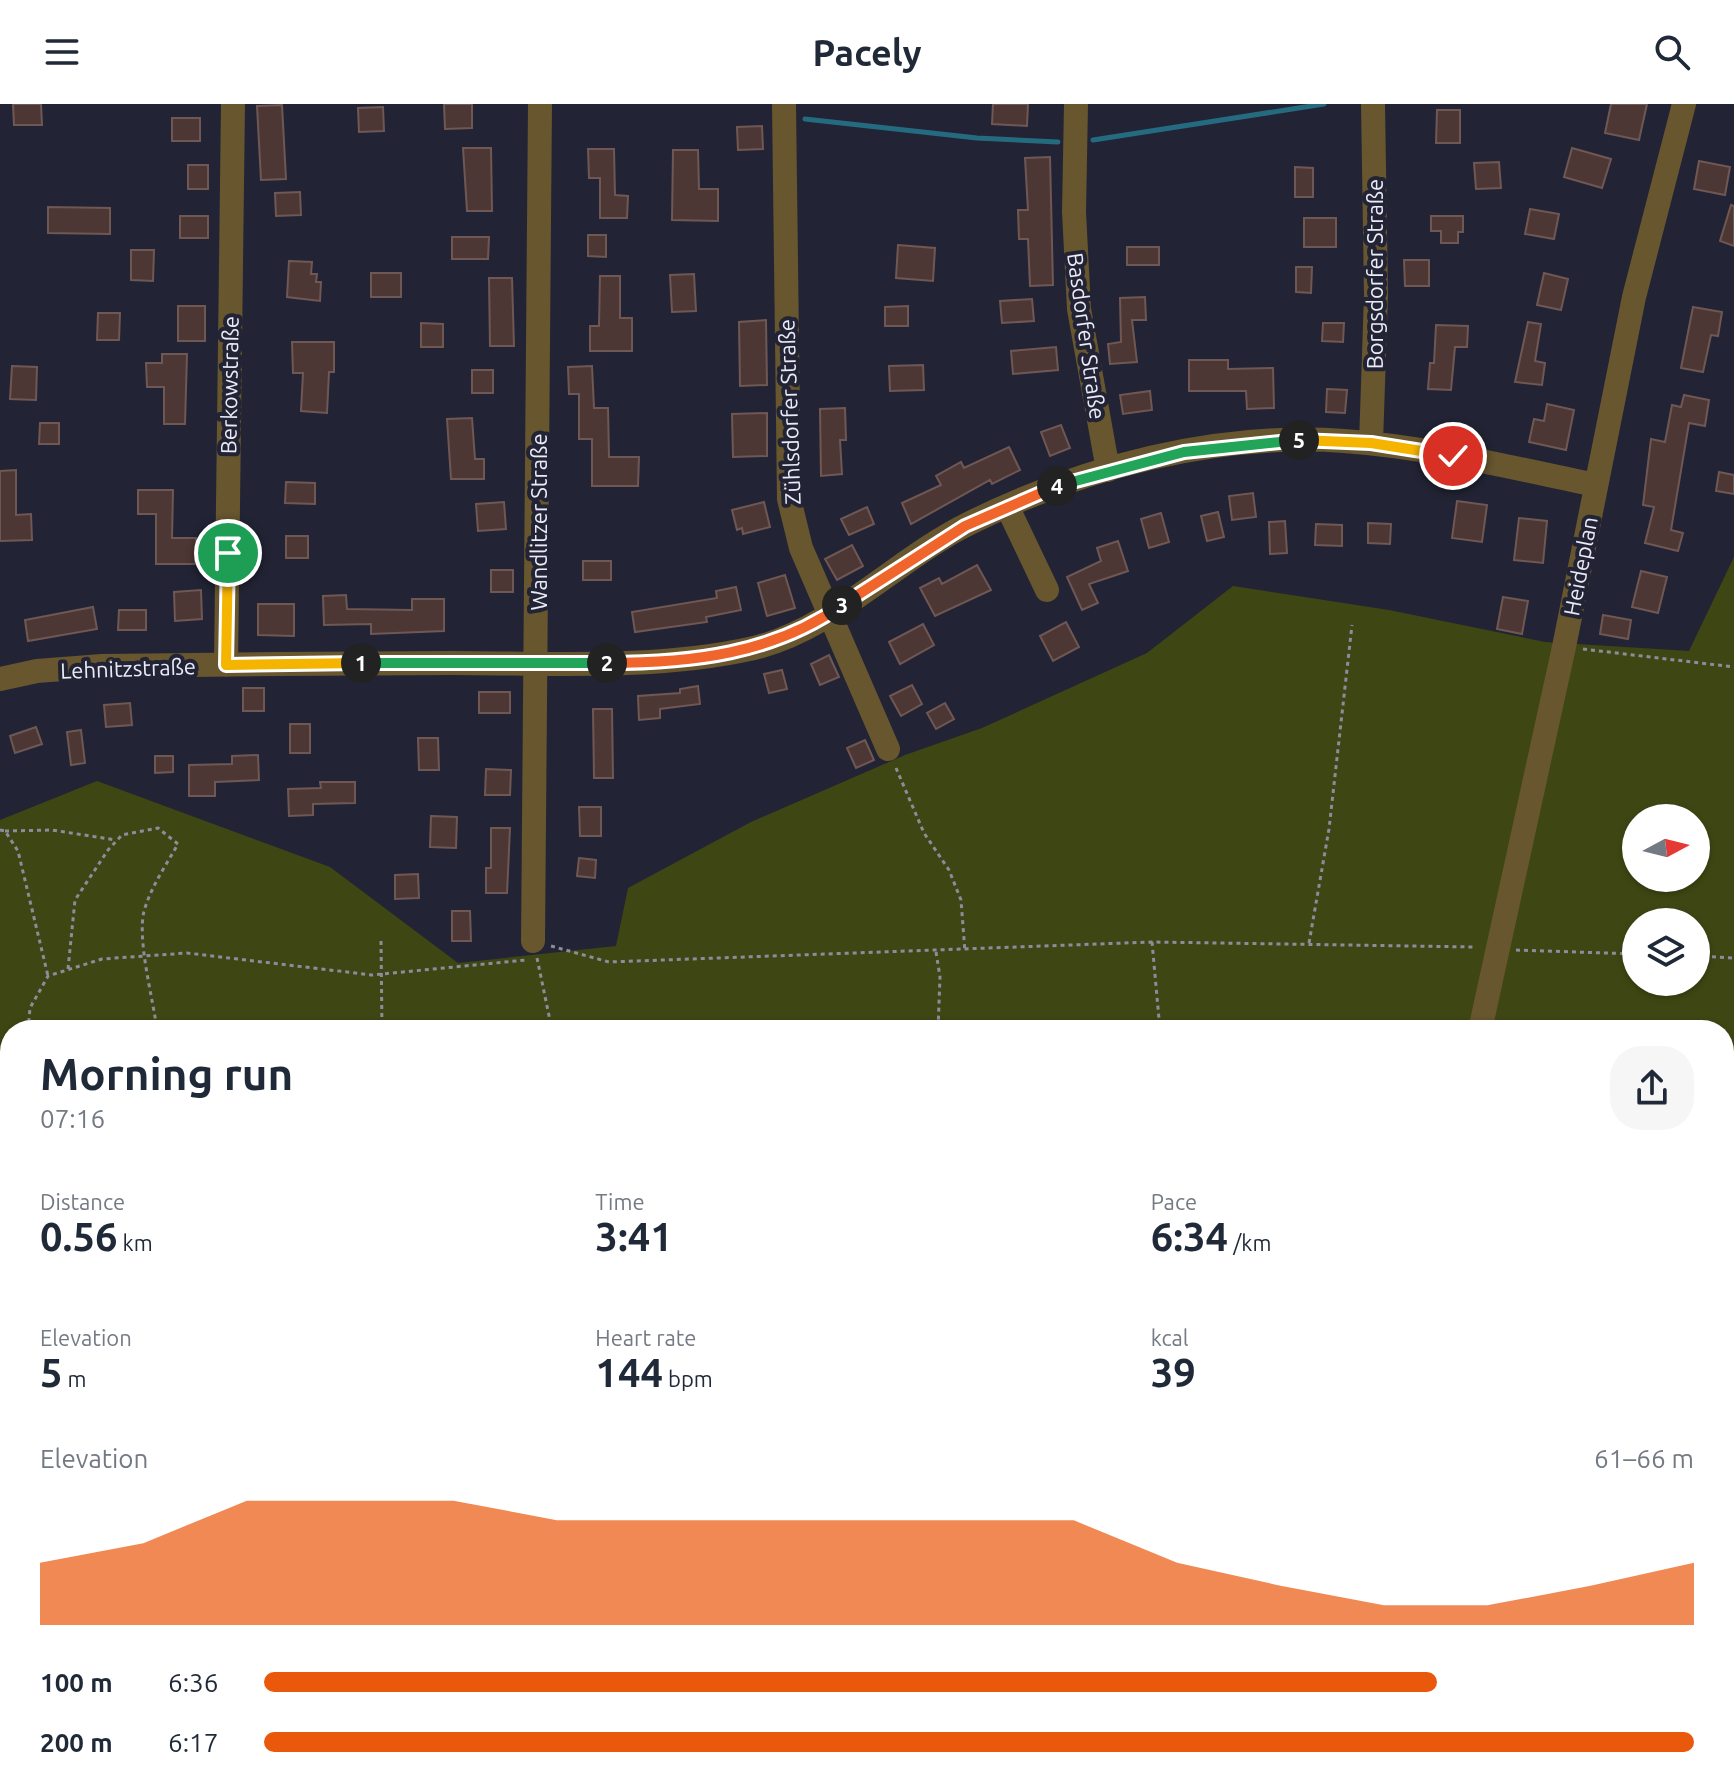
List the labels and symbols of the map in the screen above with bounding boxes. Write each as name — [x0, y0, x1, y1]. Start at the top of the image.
street label: Borgsdorfer Straße — [1362, 179, 1387, 369]
street label: Basdorfer Straße — [1063, 251, 1111, 421]
street label: Berkowstraße — [215, 316, 243, 454]
street label: Zühlsdorfer Straße — [773, 319, 805, 505]
pin: 5 — [1279, 420, 1319, 460]
pin — [1419, 422, 1487, 490]
street label: Wandlitzer Straße — [526, 433, 551, 611]
pin: 4 — [1037, 466, 1077, 506]
street label: Heideplan — [1558, 514, 1602, 618]
pin — [194, 519, 262, 587]
pin: 3 — [822, 585, 862, 625]
pin: 1 — [341, 643, 381, 683]
pin: 2 — [587, 643, 627, 683]
street label: Lehnitzstraße — [60, 653, 196, 683]
north arrow — [1622, 804, 1710, 892]

